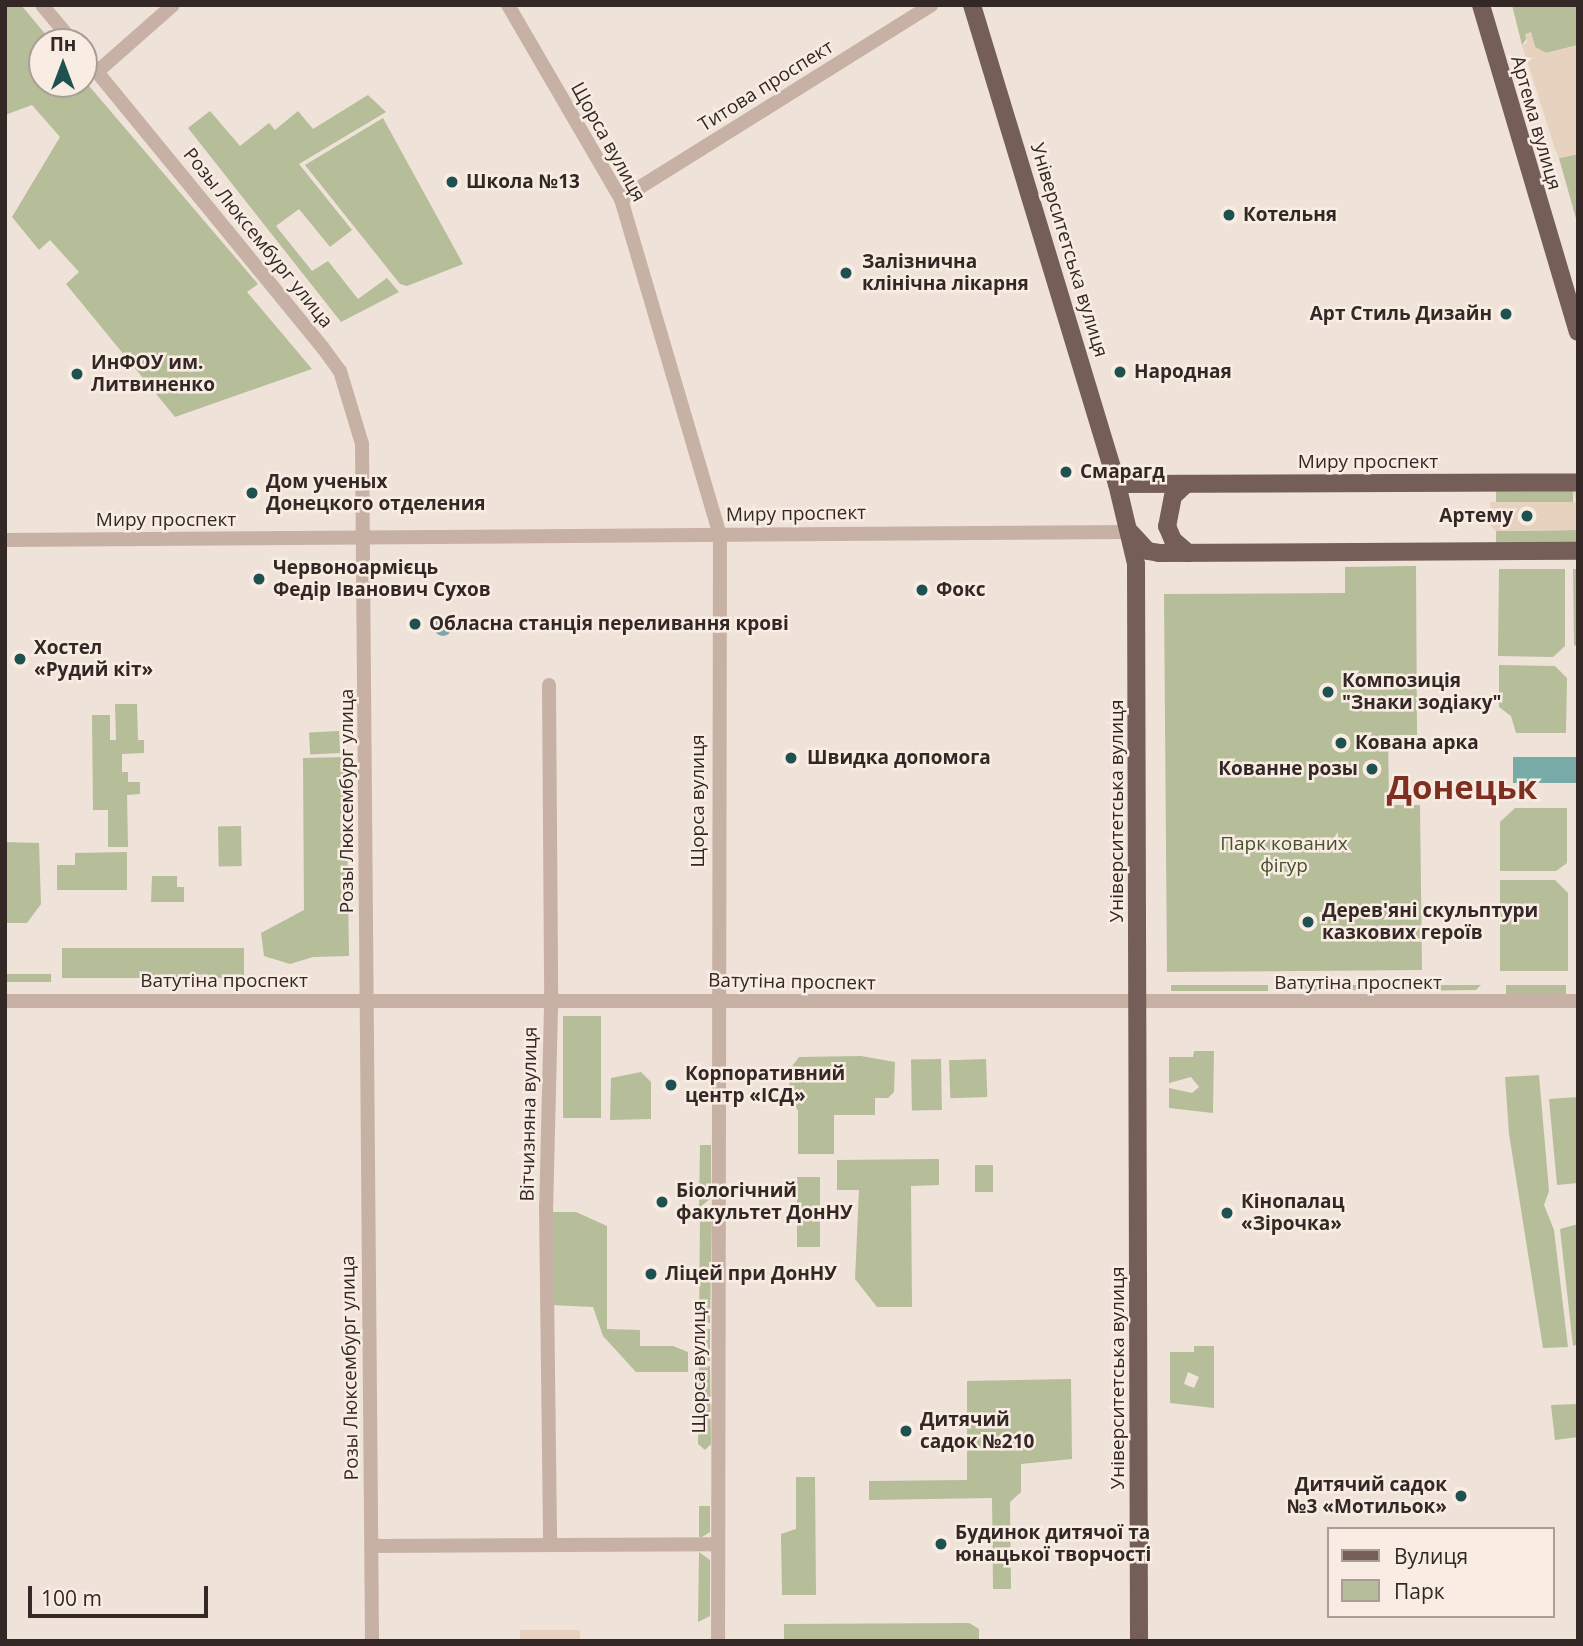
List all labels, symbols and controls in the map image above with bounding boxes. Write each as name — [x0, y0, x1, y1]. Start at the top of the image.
north arrow — [28, 28, 98, 98]
text: Пн — [50, 31, 76, 57]
street label: Титова проспект — [694, 35, 838, 137]
street label: Артема вулиця — [1506, 53, 1566, 193]
street label: Щорса вулиця — [566, 78, 650, 206]
street label: Університетська вулиця — [1026, 140, 1112, 360]
street label: Розы Люксембург улица — [178, 144, 338, 332]
place label: Школа №13 — [466, 171, 580, 193]
marker: Школа №13 — [444, 174, 460, 190]
place label: Котельня — [1243, 204, 1337, 226]
marker: Котельня — [1221, 207, 1237, 223]
place label: Залізнична клінічна лікарня — [862, 251, 1029, 295]
marker: Залізнична клінічна лікарня — [836, 263, 856, 283]
place label: Арт Стиль Дизайн — [1310, 303, 1492, 325]
marker: Арт Стиль Дизайн — [1498, 306, 1514, 322]
place label: ИнФОУ им. Литвиненко — [91, 352, 215, 396]
place label: Народная — [1134, 361, 1232, 383]
marker: Народная — [1112, 364, 1128, 380]
marker: ИнФОУ им. Литвиненко — [69, 366, 85, 382]
street label: Миру проспект — [1298, 451, 1438, 473]
place label: Смарагд — [1080, 461, 1165, 483]
marker: Смарагд — [1058, 464, 1074, 480]
place label: Дом ученых Донецкого отделения — [266, 471, 486, 515]
marker: Дом ученых Донецкого отделения — [244, 485, 260, 501]
street label: Миру проспект — [726, 501, 866, 527]
place label: Артему — [1439, 505, 1513, 527]
marker: Артему — [1519, 508, 1535, 524]
street label: Миру проспект — [96, 509, 236, 531]
place label: Червоноармієць Федір Іванович Сухов — [273, 557, 491, 601]
marker: Червоноармієць Федір Іванович Сухов — [251, 571, 267, 587]
place label: Фокс — [936, 579, 986, 601]
marker: Фокс — [914, 582, 930, 598]
place label: Обласна станція переливання крові — [429, 613, 789, 635]
marker: Обласна станція переливання крові — [407, 616, 423, 632]
place label: Хостел «Рудий кіт» — [34, 637, 153, 681]
marker: Хостел «Рудий кіт» — [12, 651, 28, 667]
place label: Композиція "Знаки зодіаку" — [1342, 670, 1501, 714]
marker: Композиція "Знаки зодіаку" — [1320, 684, 1336, 700]
street label: Розы Люксембург улица — [336, 689, 358, 913]
street label: Університетська вулиця — [1106, 700, 1128, 922]
place label: Кована арка — [1355, 732, 1479, 754]
street label: Щорса вулиця — [687, 734, 709, 868]
marker: Кована арка — [1333, 735, 1349, 751]
place label: Швидка допомога — [807, 747, 991, 769]
marker: Швидка допомога — [781, 748, 801, 768]
place label: Кованне розы — [1218, 758, 1358, 780]
marker: Кованне розы — [1364, 761, 1380, 777]
district label: Донецьк — [1387, 767, 1537, 807]
park label: Парк кованих фігур — [1220, 833, 1348, 877]
place label: Дерев'яні скульптури казкових героїв — [1322, 900, 1538, 944]
marker: Дерев'яні скульптури казкових героїв — [1300, 914, 1316, 930]
street label: Ватутіна проспект — [708, 969, 876, 995]
street label: Ватутіна проспект — [140, 970, 308, 992]
street label: Ватутіна проспект — [1274, 972, 1442, 994]
street label: Вітчизняна вулиця — [516, 1026, 542, 1202]
place label: Корпоративний центр «ІСД» — [685, 1063, 845, 1107]
marker: Корпоративний центр «ІСД» — [663, 1077, 679, 1093]
place label: Біологічний факультет ДонНУ — [676, 1180, 853, 1224]
place label: Кінопалац «Зірочка» — [1241, 1191, 1345, 1235]
marker: Біологічний факультет ДонНУ — [654, 1194, 670, 1210]
marker: Кінопалац «Зірочка» — [1219, 1205, 1235, 1221]
street label: Розы Люксембург улица — [337, 1255, 363, 1481]
place label: Ліцей при ДонНУ — [665, 1263, 837, 1285]
marker: Ліцей при ДонНУ — [643, 1266, 659, 1282]
street label: Університетська вулиця — [1107, 1267, 1129, 1489]
street label: Щорса вулиця — [688, 1300, 710, 1434]
place label: Дитячий садок №210 — [920, 1409, 1034, 1453]
marker: Дитячий садок №210 — [898, 1423, 914, 1439]
place label: Дитячий садок №3 «Мотильок» — [1287, 1474, 1447, 1518]
marker: Дитячий садок №3 «Мотильок» — [1453, 1488, 1469, 1504]
place label: Будинок дитячої та юнацької творчості — [955, 1522, 1151, 1566]
legend — [1328, 1527, 1555, 1618]
marker: Будинок дитячої та юнацької творчості — [933, 1536, 949, 1552]
text: Вулиця — [1394, 1542, 1468, 1570]
scale bar — [32, 1572, 212, 1616]
text: Парк — [1394, 1577, 1445, 1605]
text: 100 m — [41, 1584, 102, 1612]

